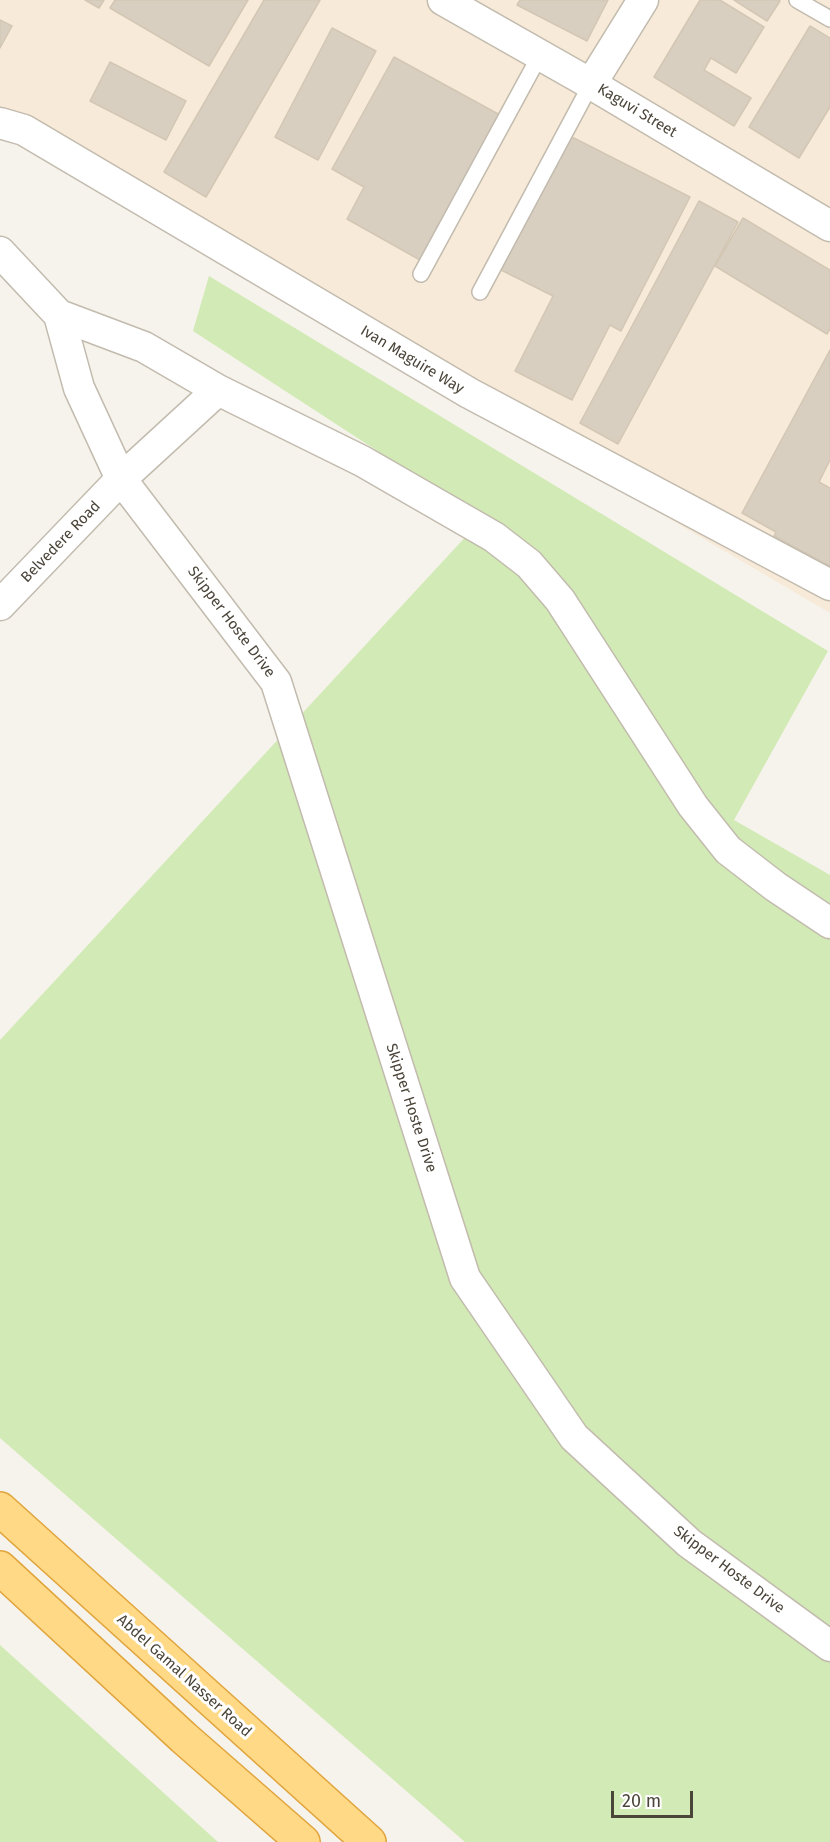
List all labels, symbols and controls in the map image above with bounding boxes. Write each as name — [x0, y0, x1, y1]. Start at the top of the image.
street label: Kaguvi Street — [594, 80, 680, 142]
street label: Ivan Maguire Way — [357, 322, 467, 398]
street label: Belvedere Road — [18, 498, 104, 586]
street label: Skipper Hoste Drive — [183, 563, 279, 681]
street label: Skipper Hoste Drive — [382, 1041, 440, 1175]
street label: Skipper Hoste Drive — [670, 1522, 788, 1618]
street label: Abdel Gamal Nasser Road — [113, 1611, 255, 1741]
scale bar — [614, 1779, 696, 1817]
text: 20 m — [622, 1790, 661, 1812]

